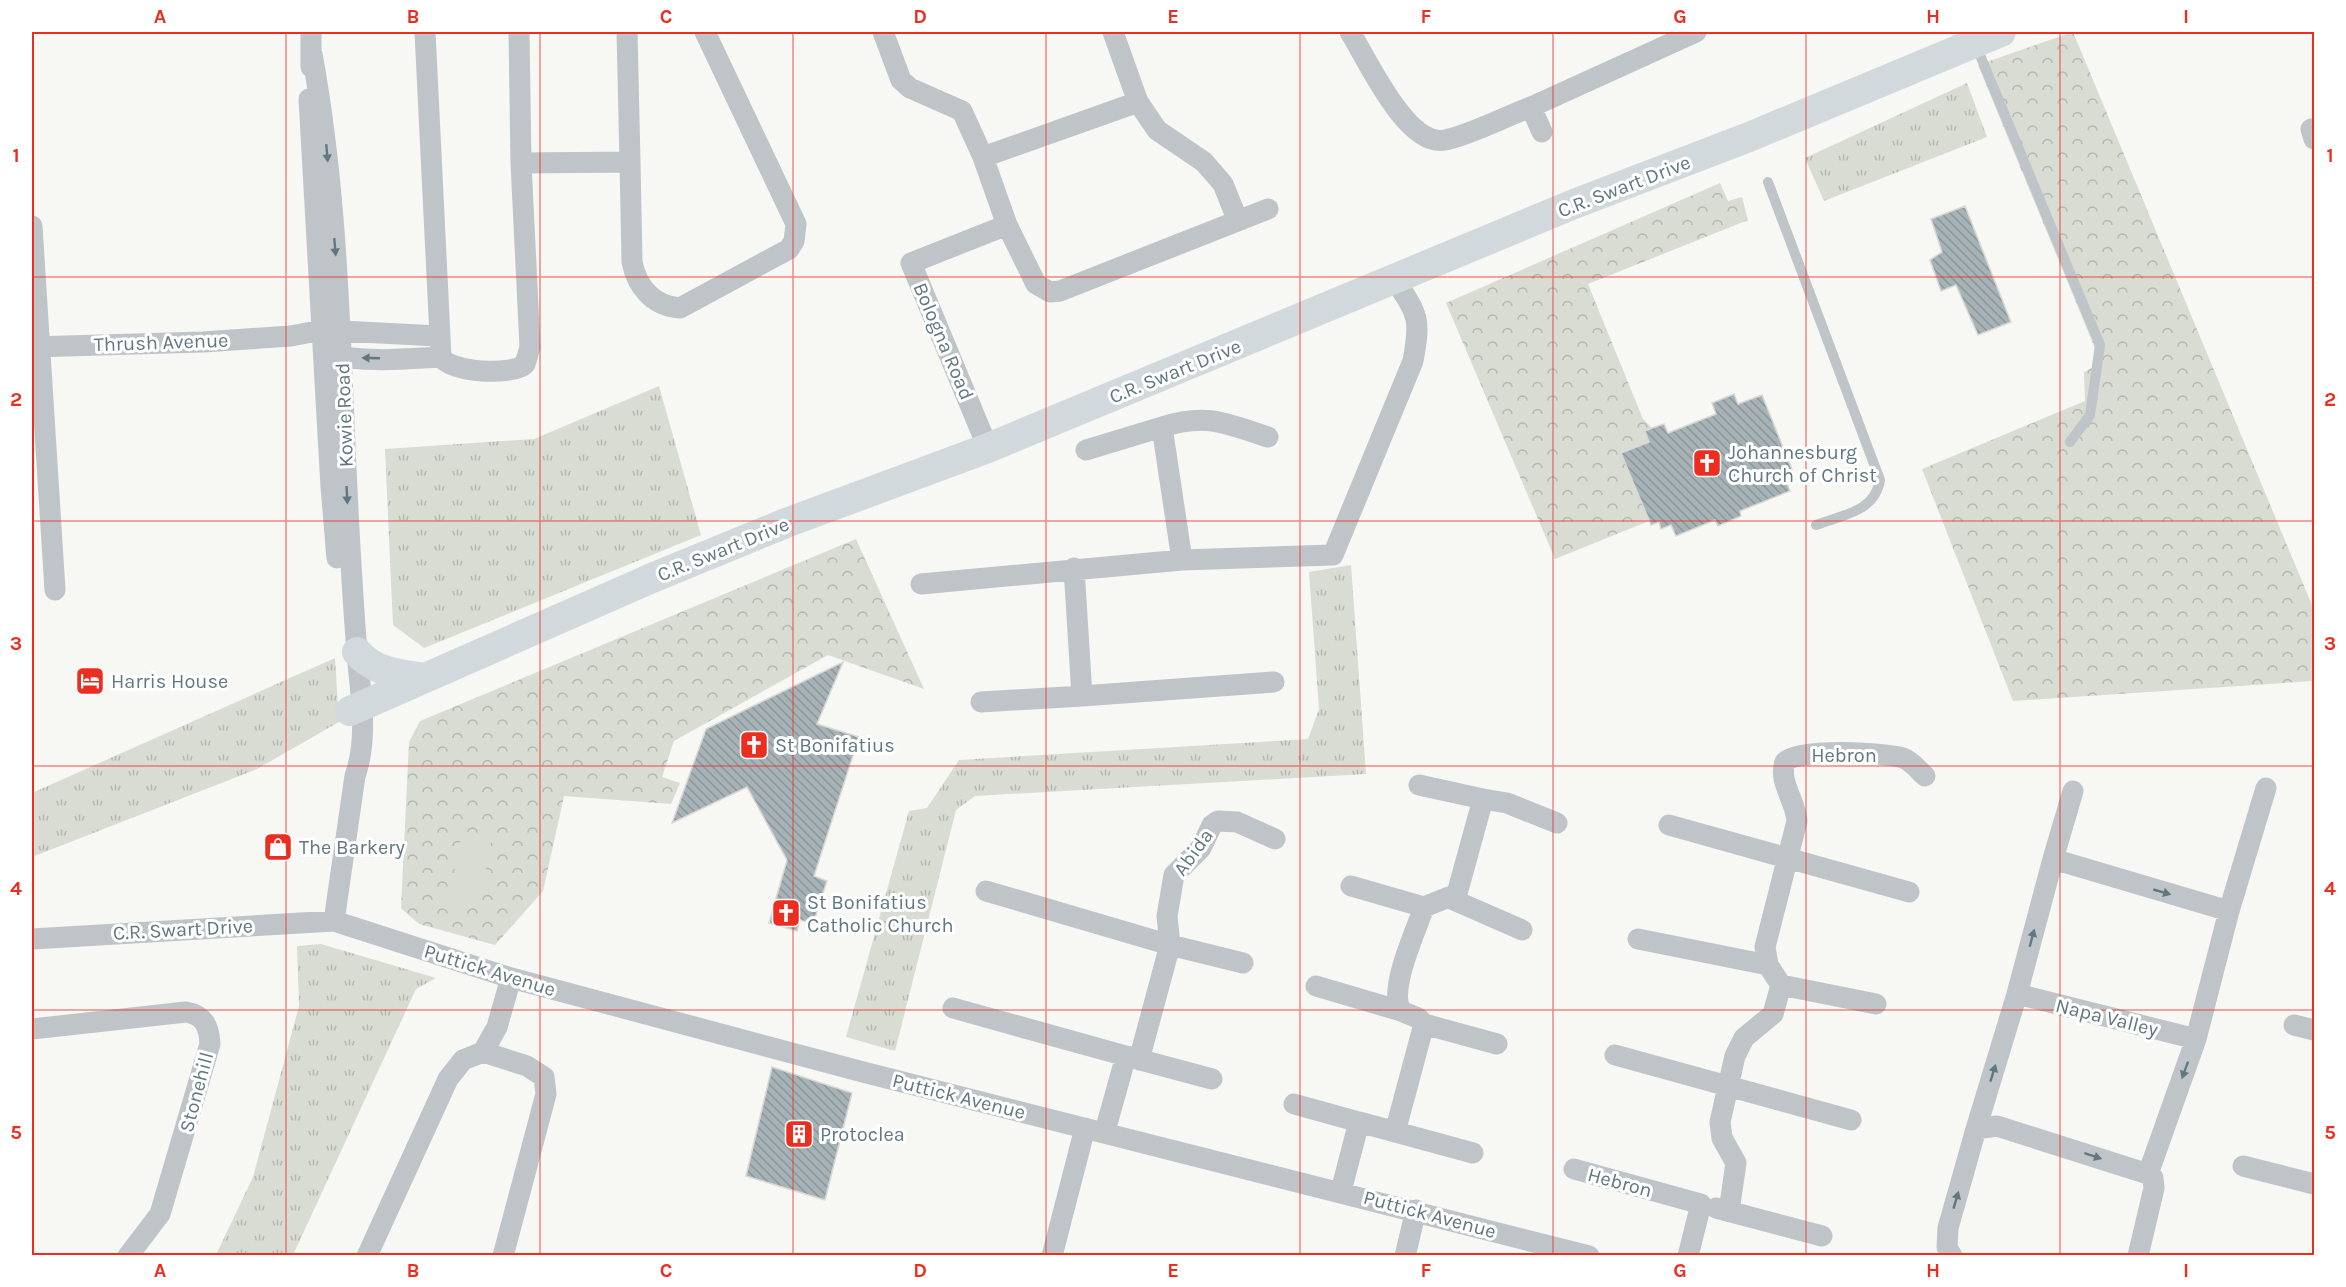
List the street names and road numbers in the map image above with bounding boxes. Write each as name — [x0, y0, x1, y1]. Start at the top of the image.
street label: C.R. Swart Drive — [1555, 151, 1694, 222]
street label: Bologna Road — [909, 279, 979, 403]
street label: Thrush Avenue — [93, 329, 229, 356]
street label: C.R. Swart Drive — [1106, 335, 1244, 408]
street label: Kowie Road — [331, 362, 358, 468]
street label: C.R. Swart Drive — [654, 513, 792, 586]
street label: Hebron — [1811, 744, 1877, 767]
street label: Abida — [1169, 824, 1218, 880]
street label: C.R. Swart Drive — [112, 914, 254, 945]
street label: Puttick Avenue — [421, 940, 558, 1001]
street label: Napa Valley — [2053, 994, 2160, 1041]
street label: Stonehill — [175, 1049, 218, 1135]
street label: Puttick Avenue — [890, 1069, 1028, 1124]
street label: Hebron — [1585, 1163, 1655, 1202]
street label: Puttick Avenue — [1361, 1186, 1499, 1243]

